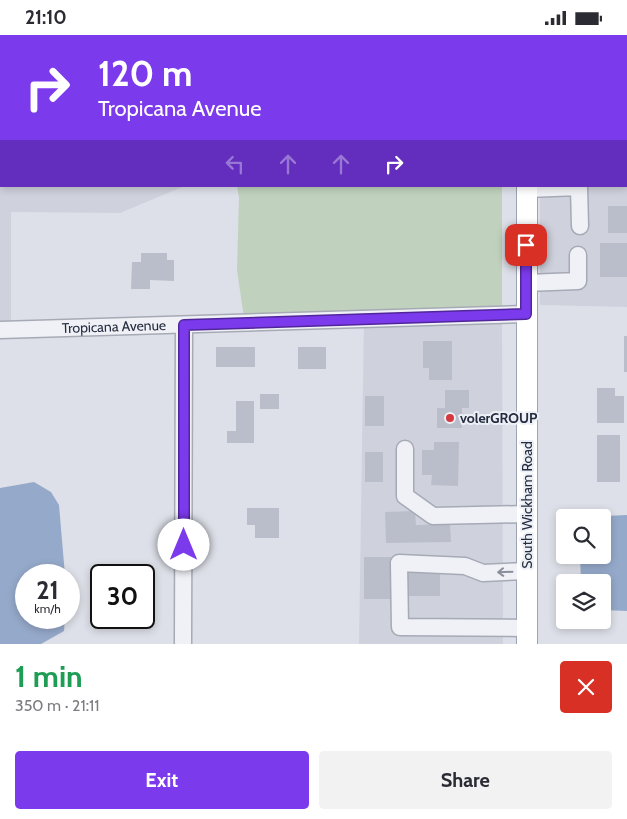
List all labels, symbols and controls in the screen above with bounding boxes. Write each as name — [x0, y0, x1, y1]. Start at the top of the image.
text: 21:10 — [25, 6, 67, 29]
text: 120 m — [98, 52, 192, 95]
icon: right — [15, 55, 80, 120]
text: Tropicana Avenue — [98, 95, 262, 122]
icon: left — [221, 150, 249, 178]
icon: ahead — [274, 150, 302, 178]
icon: ahead — [327, 150, 355, 178]
icon: right — [380, 150, 408, 178]
pin — [505, 224, 547, 266]
icon: arrive — [512, 231, 540, 259]
street label: Tropicana Avenue — [62, 316, 166, 337]
place label: volerGROUP — [460, 409, 538, 427]
marker: volerGROUP — [444, 412, 456, 424]
street label: South Wickham Road — [518, 441, 536, 569]
map controls — [556, 509, 611, 629]
button: search — [556, 509, 611, 564]
position arrow — [157, 518, 209, 570]
speed limit sign: 30 — [90, 564, 155, 629]
one-way arrow — [497, 567, 513, 577]
button: layers — [556, 574, 611, 629]
text: 21 — [36, 575, 59, 605]
text: km/h — [34, 601, 61, 616]
text: 1 min — [15, 658, 83, 695]
button: close — [560, 661, 612, 713]
text: 350 m · 21:11 — [15, 696, 99, 715]
button: Exit — [15, 751, 309, 809]
button: Share — [319, 751, 612, 809]

